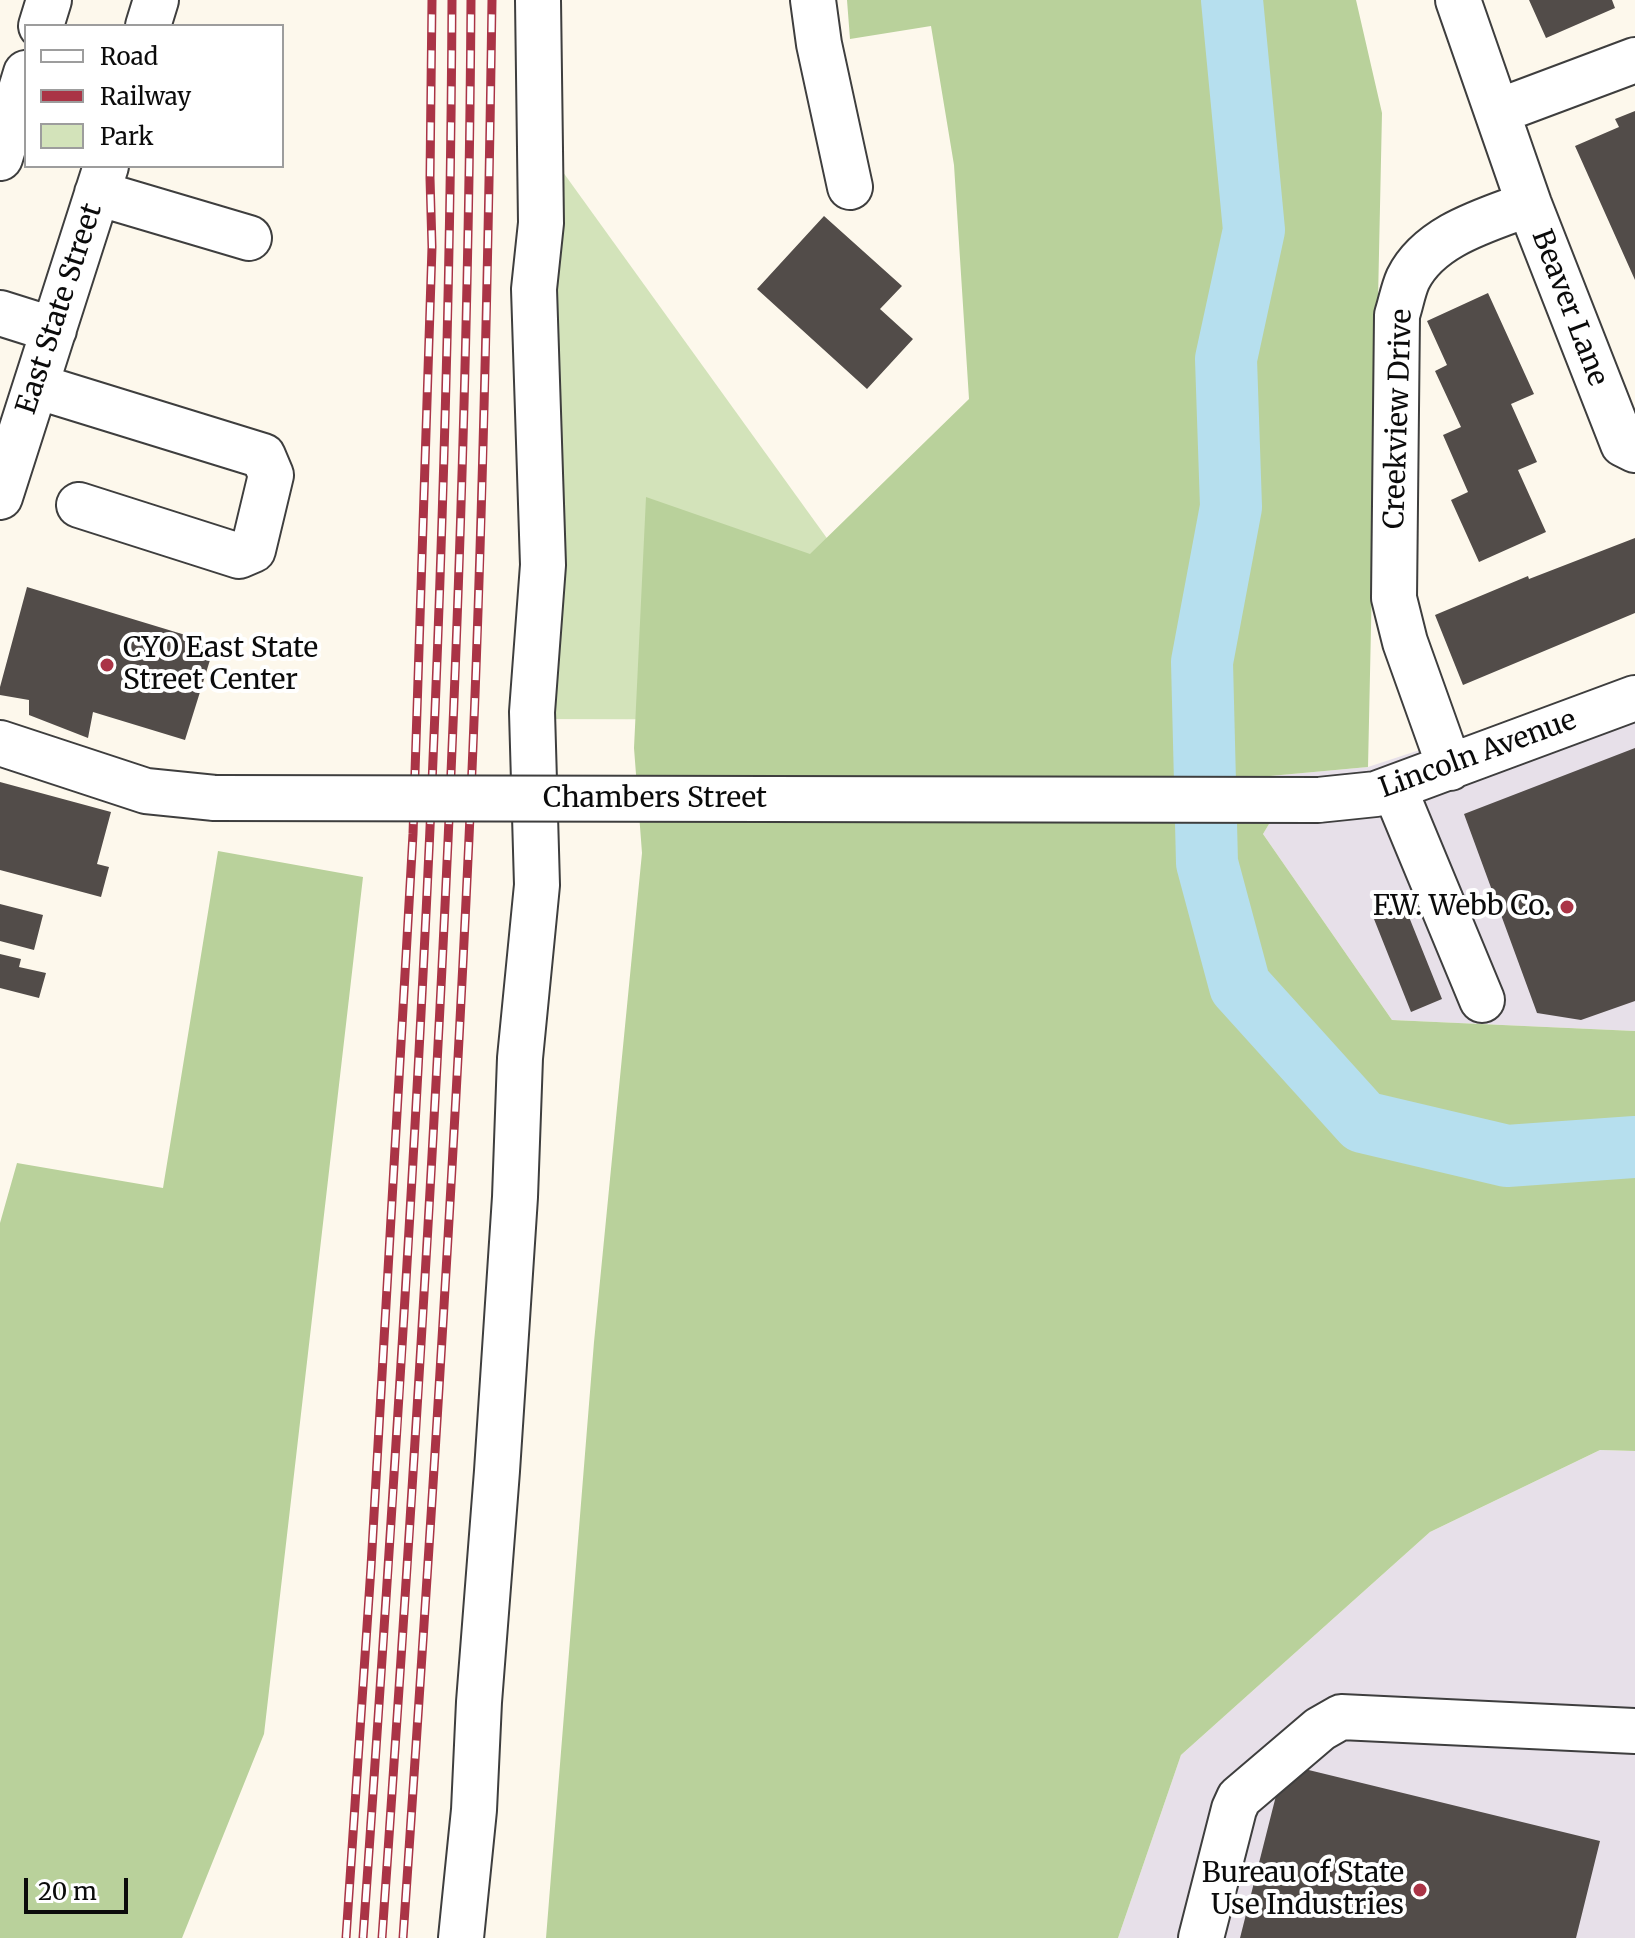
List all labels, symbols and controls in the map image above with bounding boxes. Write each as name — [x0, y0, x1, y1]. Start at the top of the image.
legend — [24, 24, 284, 168]
text: Road — [100, 41, 158, 72]
text: Railway — [100, 81, 191, 112]
text: Park — [100, 121, 153, 152]
street label: East State Street — [10, 200, 110, 418]
street label: Beaver Lane — [1524, 225, 1614, 391]
street label: Creekview Drive — [1378, 308, 1420, 530]
place label: CYO East State Street Center — [123, 632, 318, 698]
marker: CYO East State Street Center — [98, 656, 116, 674]
street label: Lincoln Avenue — [1375, 704, 1581, 806]
street label: Chambers Street — [543, 782, 767, 816]
place label: F.W. Webb Co. — [1373, 890, 1551, 924]
marker: F.W. Webb Co. — [1558, 898, 1576, 916]
place label: Bureau of State Use Industries — [1202, 1857, 1404, 1923]
scale bar — [28, 1862, 132, 1912]
text: 20 m — [38, 1876, 97, 1907]
marker: Bureau of State Use Industries — [1411, 1881, 1429, 1899]

